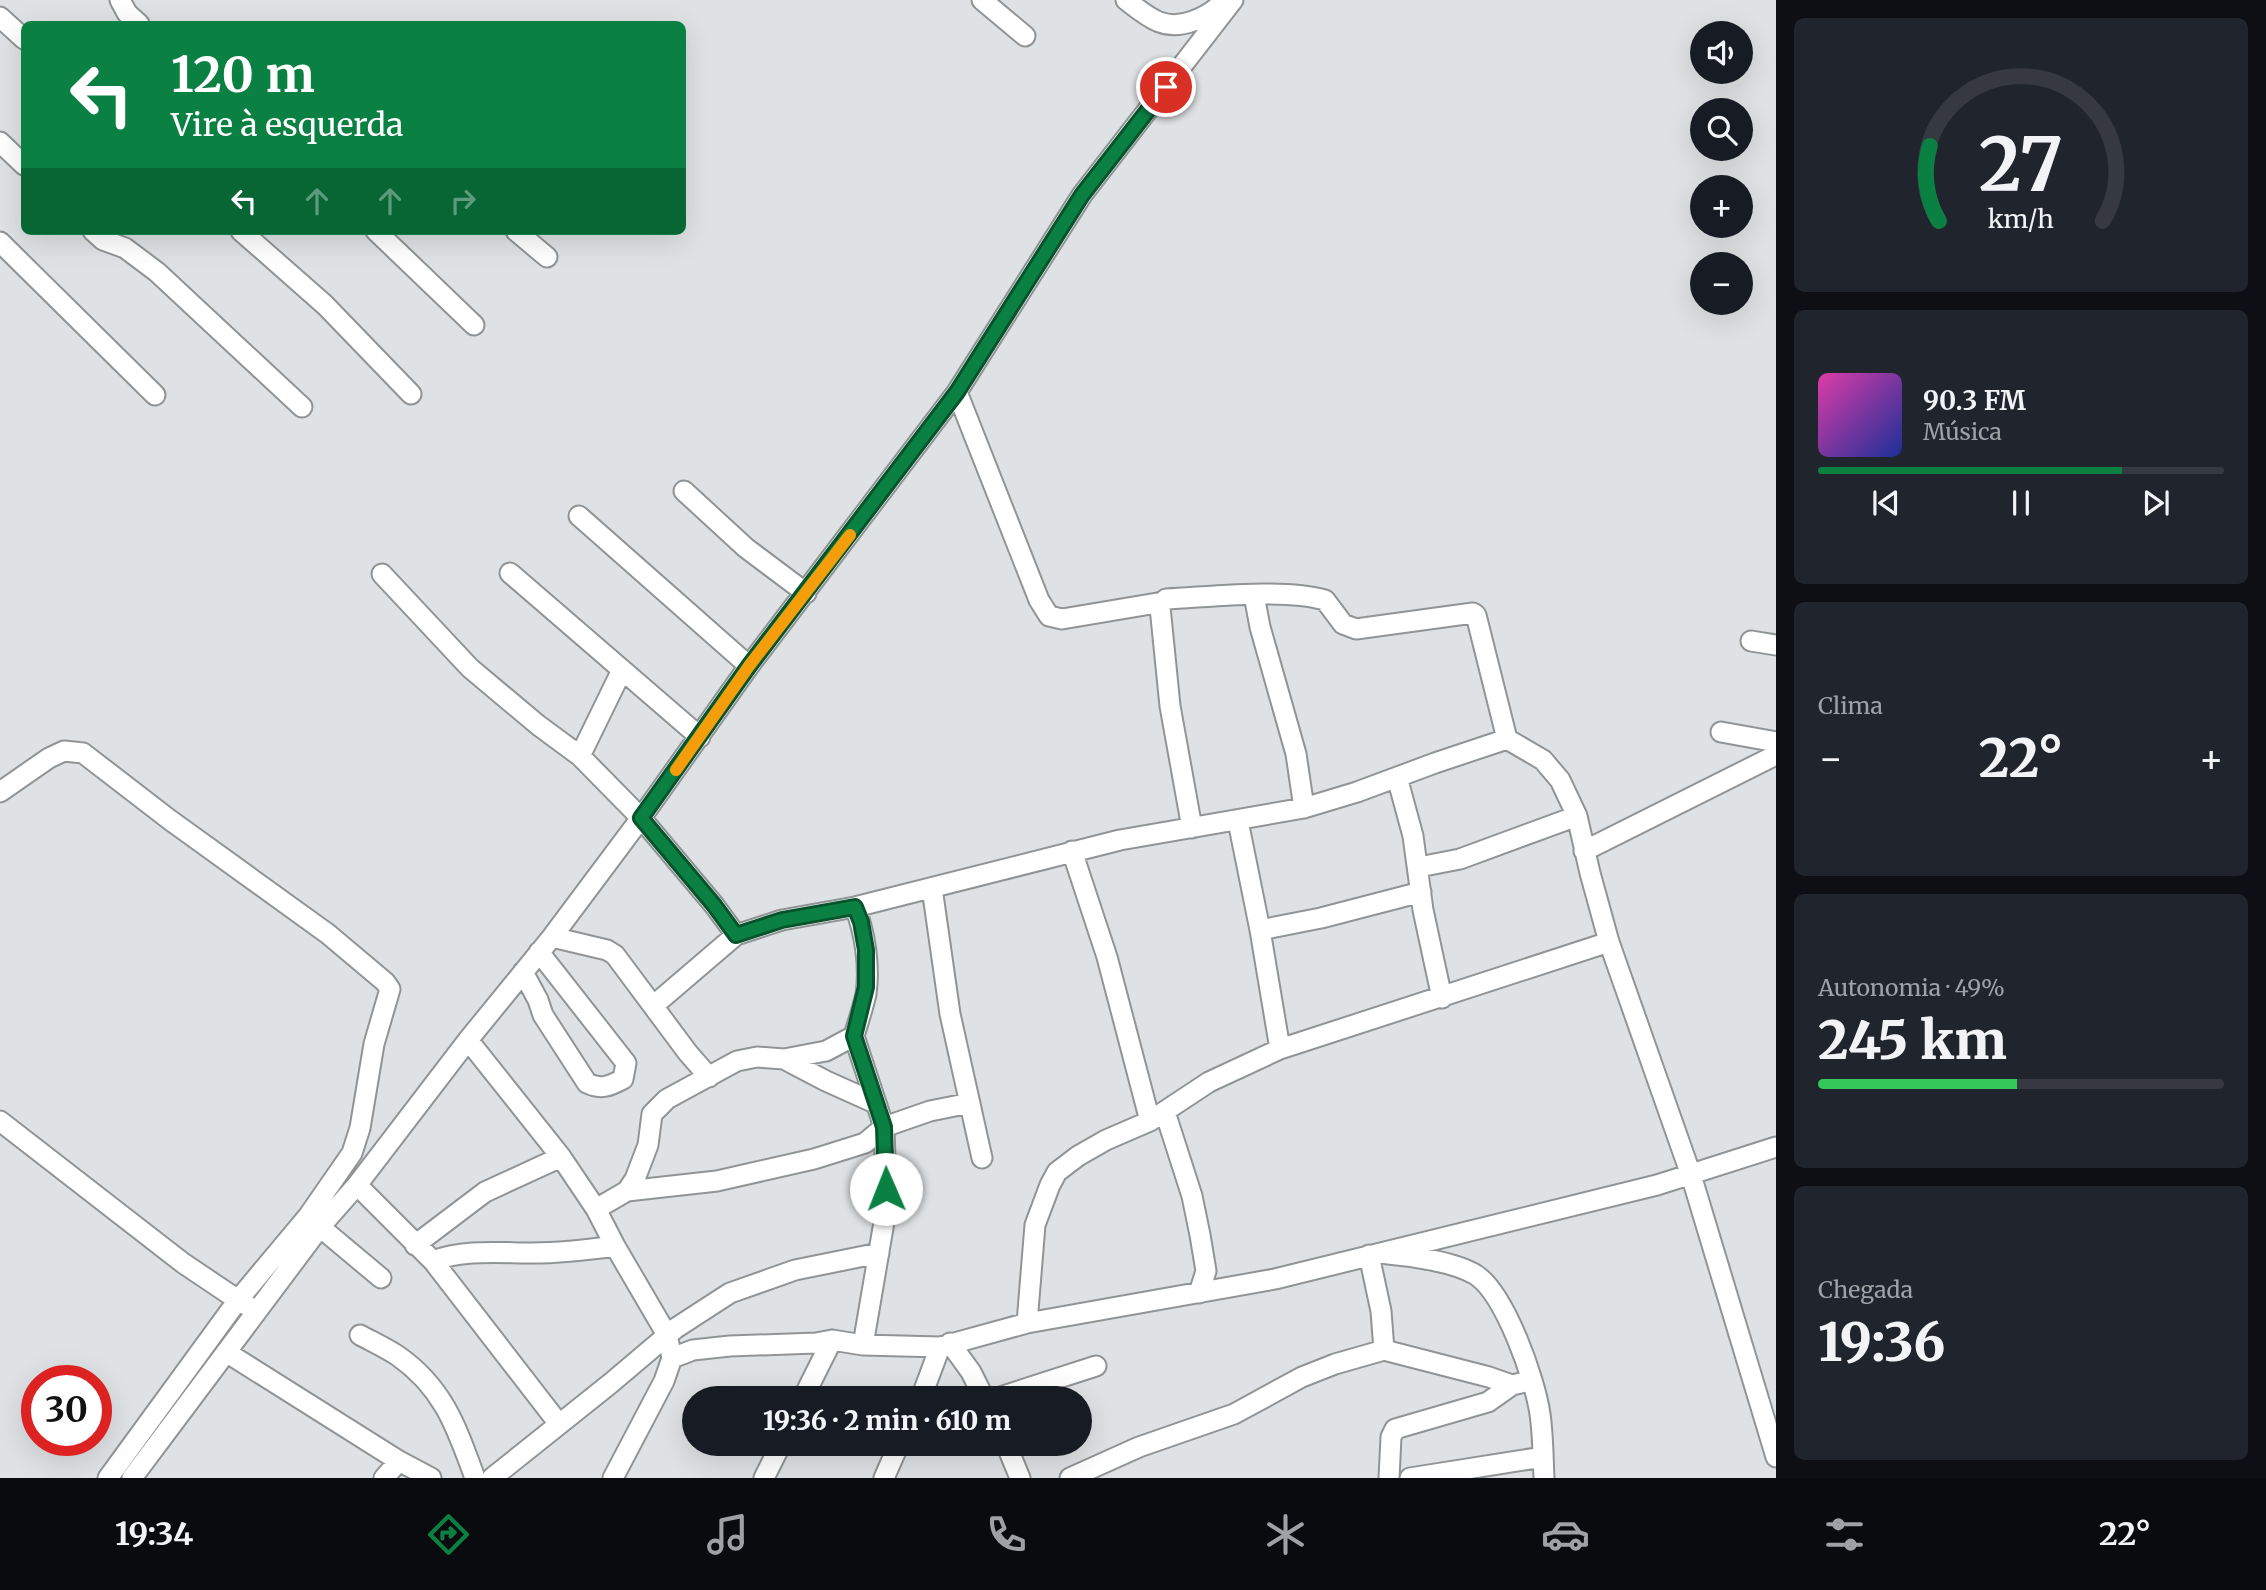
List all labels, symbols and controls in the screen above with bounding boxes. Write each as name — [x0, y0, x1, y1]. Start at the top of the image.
map controls — [1690, 21, 1753, 315]
button: sound — [1690, 21, 1753, 84]
text: 120 m — [171, 44, 315, 105]
icon: left — [56, 49, 147, 140]
pin — [1136, 57, 1196, 117]
icon: arrive — [1147, 68, 1185, 106]
button: search — [1690, 98, 1753, 161]
text: Vire à esquerda — [171, 105, 403, 145]
text: 27 — [1979, 119, 2063, 211]
button: + — [1690, 175, 1753, 238]
icon: left — [225, 182, 263, 220]
icon: ahead — [298, 182, 336, 220]
icon: ahead — [371, 182, 409, 220]
icon: right — [444, 182, 482, 220]
text: km/h — [1988, 203, 2054, 235]
button: − — [1690, 252, 1753, 315]
text: 90.3 FM — [1923, 384, 2026, 417]
text: Música — [1923, 417, 2002, 446]
icon: previous — [1867, 484, 1905, 522]
icon: pause — [2002, 484, 2040, 522]
icon: next — [2137, 484, 2175, 522]
text: Clima — [1818, 691, 1883, 720]
text: 22° — [1979, 726, 2063, 791]
text: − — [1818, 735, 1843, 782]
text: + — [2199, 735, 2224, 782]
text: Autonomia · 49% — [1818, 973, 2005, 1002]
text: 245 km — [1818, 1008, 2007, 1073]
position arrow — [849, 1152, 923, 1226]
text: Chegada — [1818, 1275, 1913, 1304]
text: 19:36 — [1818, 1310, 1945, 1375]
speed limit sign: 30 — [21, 1365, 112, 1456]
text: 19:36 · 2 min · 610 m — [763, 1404, 1011, 1437]
icon: directions — [424, 1510, 473, 1559]
icon: music — [703, 1510, 752, 1559]
icon: phone — [982, 1510, 1031, 1559]
icon: climate — [1261, 1510, 1310, 1559]
icon: car — [1541, 1510, 1590, 1559]
icon: filters — [1820, 1510, 1869, 1559]
text: 19:34 — [115, 1514, 193, 1554]
text: 22° — [2099, 1514, 2151, 1554]

